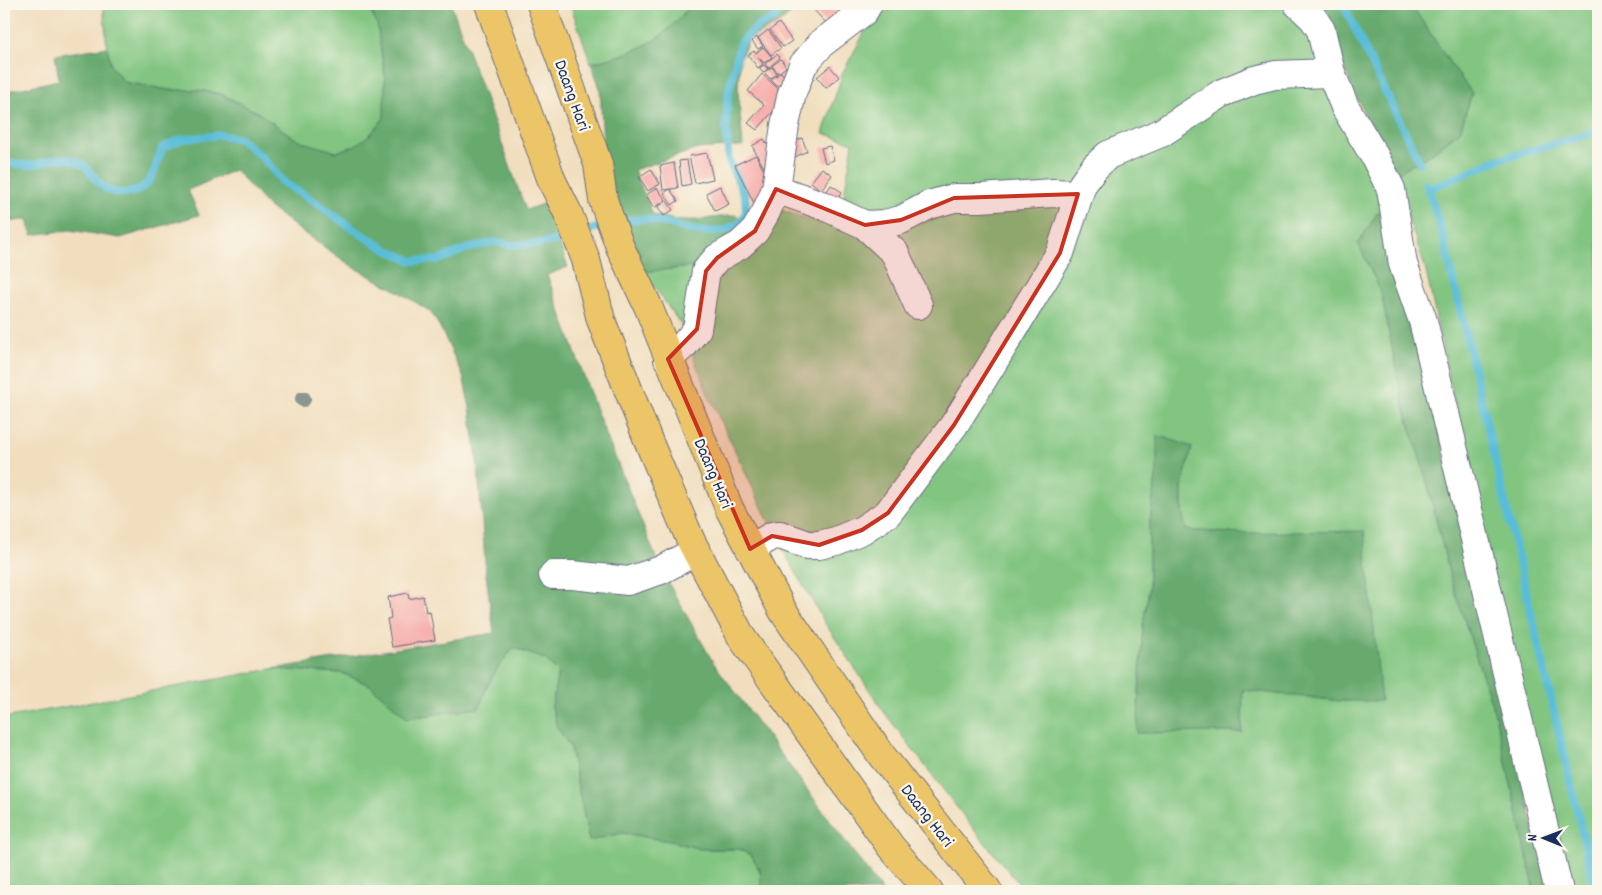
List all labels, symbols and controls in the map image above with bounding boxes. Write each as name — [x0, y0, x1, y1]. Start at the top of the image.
street label: Daang Hari — [546, 57, 595, 135]
street label: Daang Hari — [686, 435, 738, 513]
street label: Daang Hari — [893, 780, 959, 853]
north arrow — [1520, 812, 1570, 862]
text: N — [1523, 834, 1543, 841]

